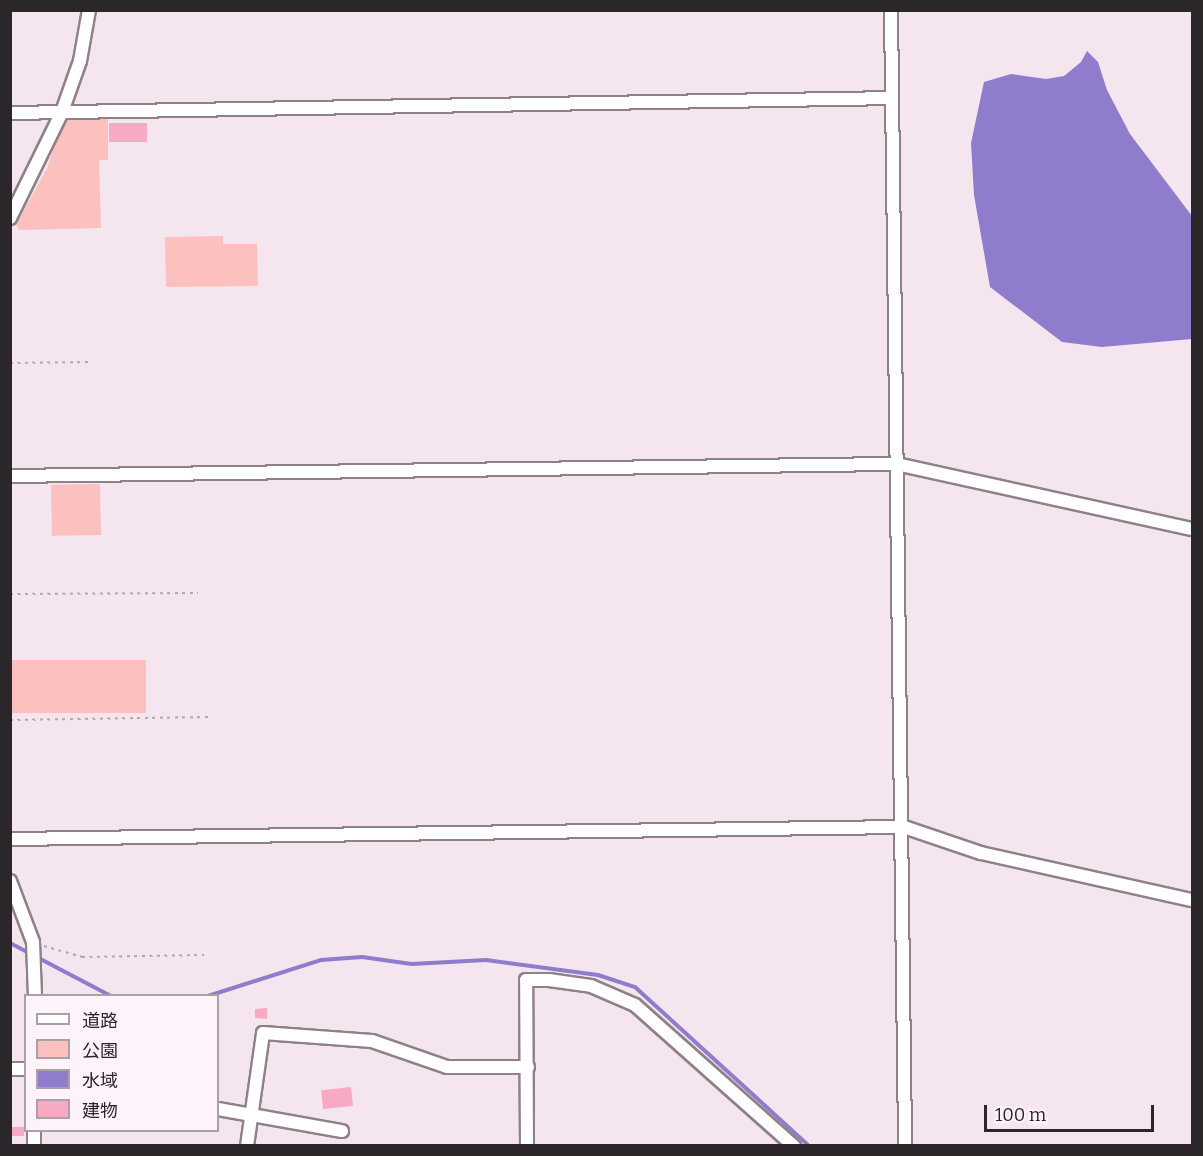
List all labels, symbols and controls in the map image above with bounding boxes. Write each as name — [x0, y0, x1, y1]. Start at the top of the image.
legend — [24, 994, 219, 1132]
text: 道路 — [82, 1010, 118, 1032]
text: 公園 — [82, 1040, 118, 1062]
text: 水域 — [82, 1070, 118, 1092]
scale bar — [987, 1093, 1156, 1131]
text: 建物 — [82, 1100, 118, 1122]
text: 100 m — [995, 1104, 1046, 1126]

